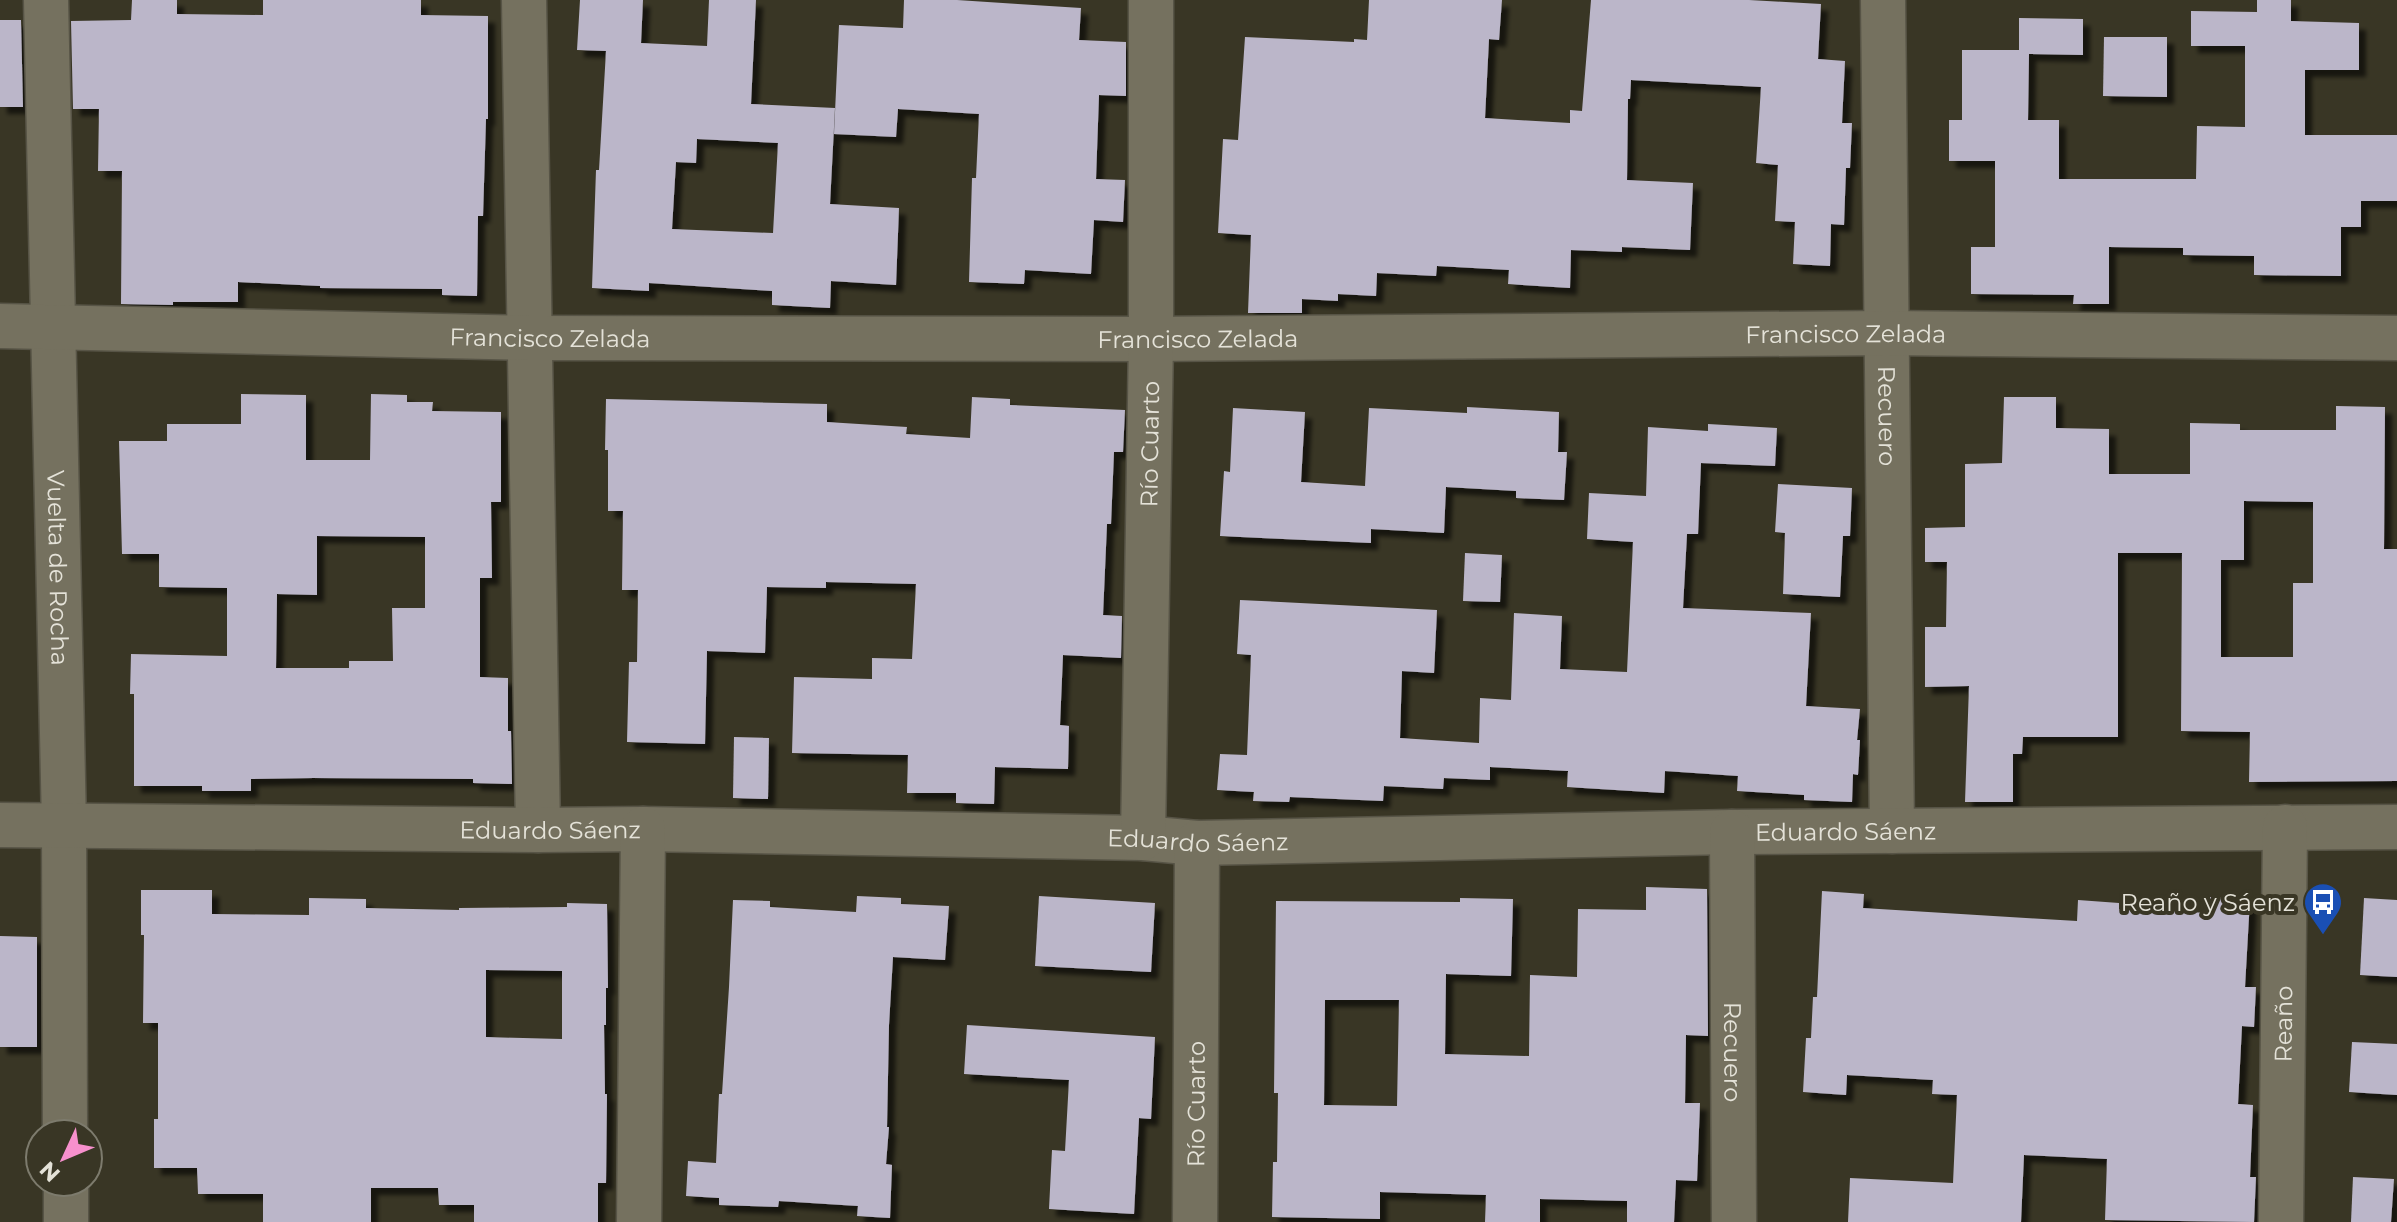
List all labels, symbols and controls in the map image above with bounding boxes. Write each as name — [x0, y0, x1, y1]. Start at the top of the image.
street label: Francisco Zelada — [1745, 318, 1947, 349]
street label: Francisco Zelada — [449, 322, 650, 353]
street label: Francisco Zelada — [1097, 323, 1299, 354]
street label: Recuero — [1872, 366, 1903, 466]
street label: Río Cuarto — [1134, 381, 1165, 507]
street label: Vuelta de Rocha — [42, 470, 75, 666]
street label: Eduardo Sáenz — [459, 815, 641, 845]
street label: Eduardo Sáenz — [1755, 816, 1936, 846]
street label: Eduardo Sáenz — [1107, 823, 1289, 858]
bus stop icon: Reaño y Sáenz — [2302, 881, 2344, 936]
place label: Reaño y Sáenz — [2121, 888, 2295, 917]
street label: Reaño — [2268, 985, 2298, 1063]
street label: Recuero — [1718, 1002, 1748, 1102]
street label: Río Cuarto — [1181, 1041, 1210, 1167]
north arrow — [24, 1118, 104, 1198]
text: N — [34, 1156, 66, 1187]

